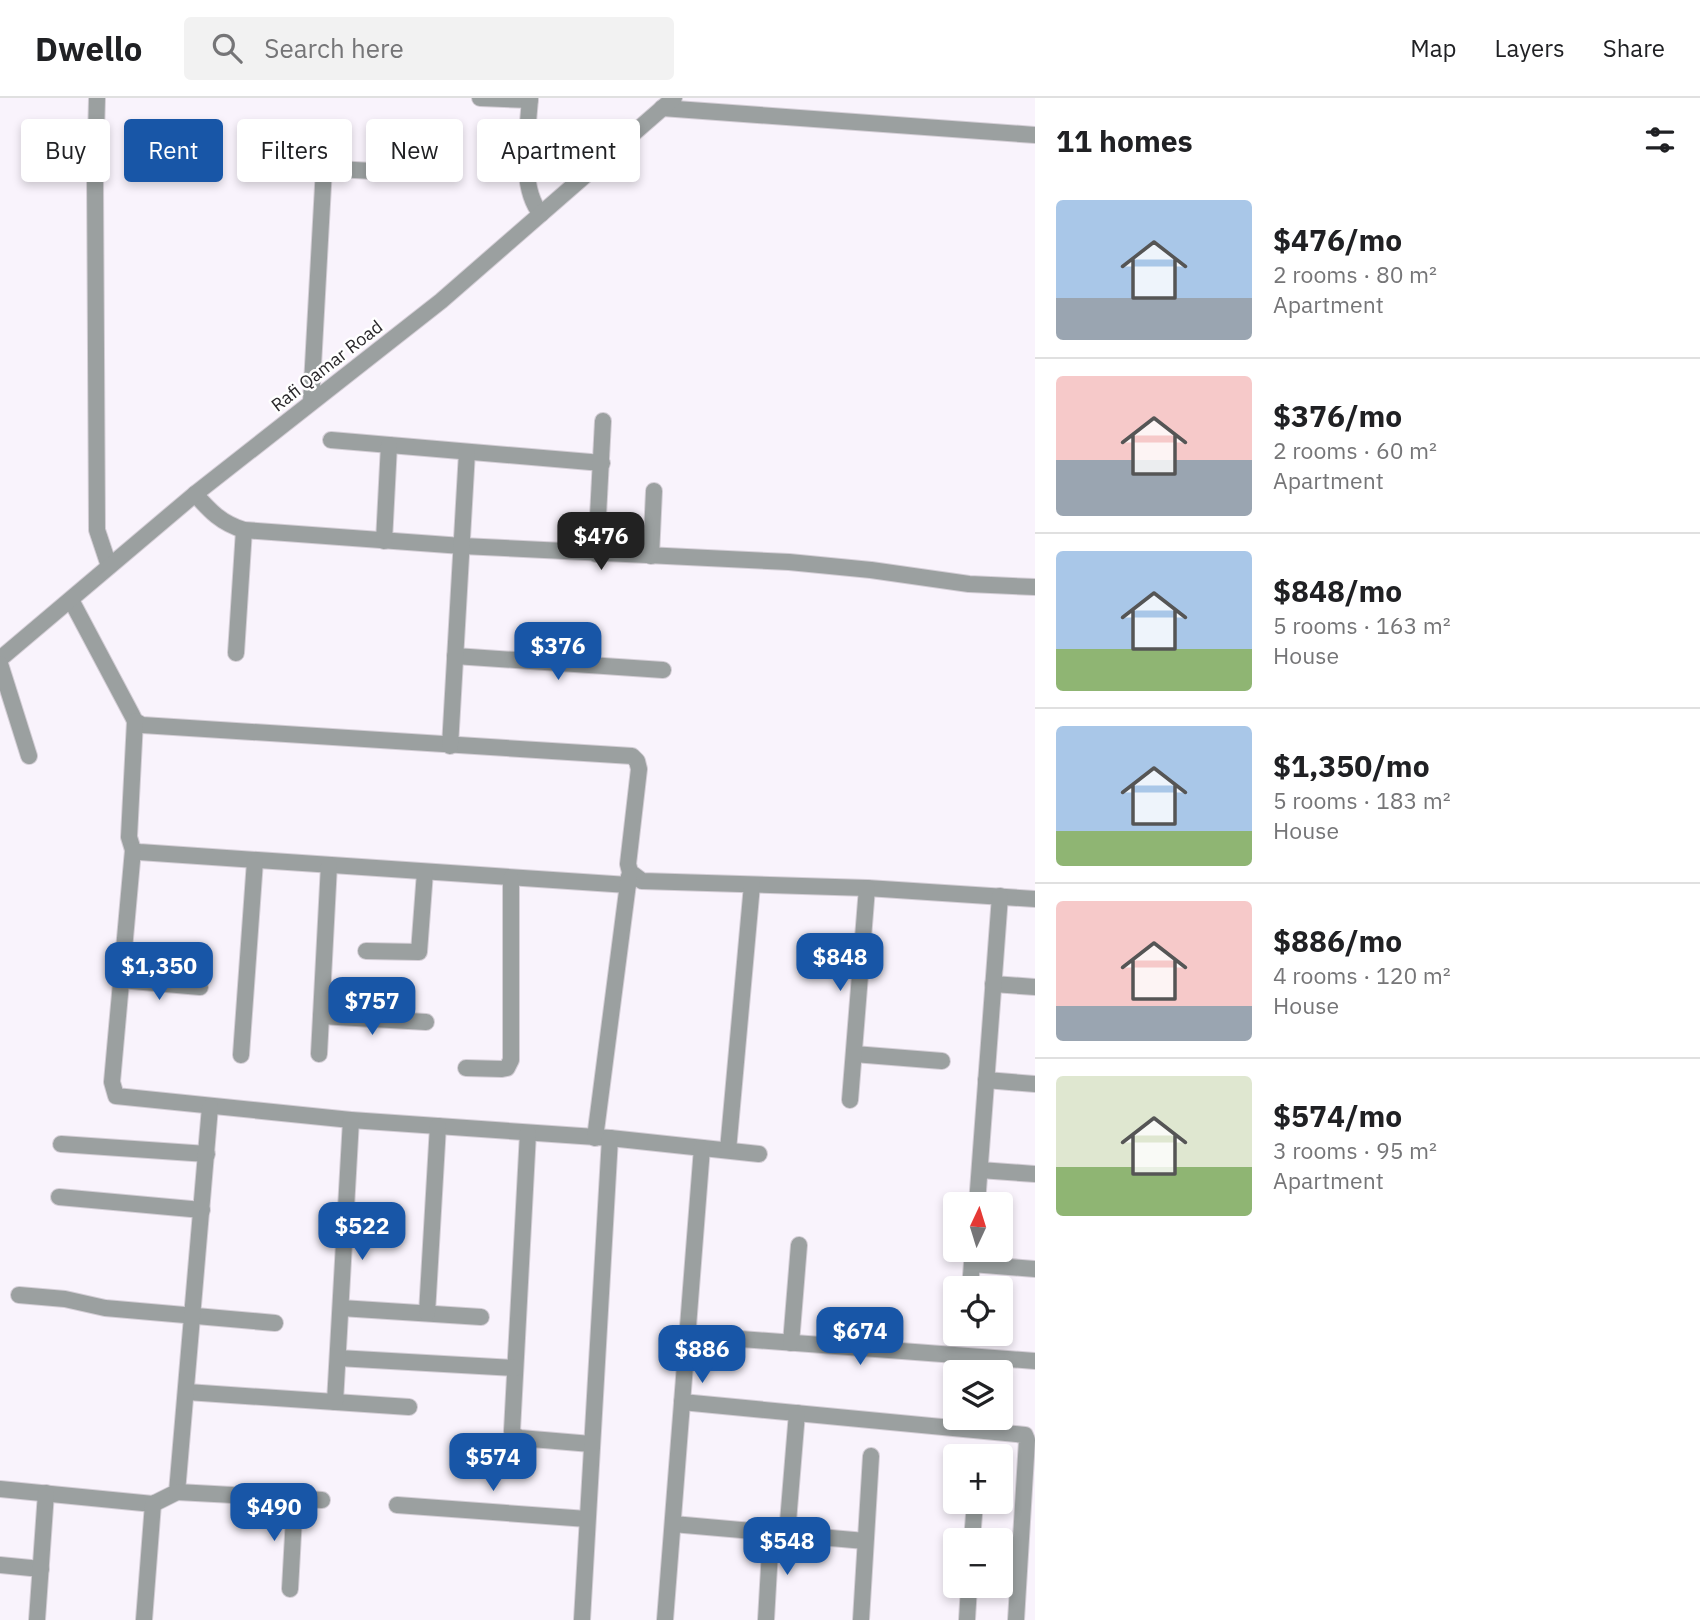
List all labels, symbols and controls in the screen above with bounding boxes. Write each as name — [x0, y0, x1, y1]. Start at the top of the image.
search box — [184, 17, 674, 80]
text: Dwello — [35, 27, 142, 70]
icon: search — [208, 29, 246, 67]
text: Search here — [264, 31, 404, 65]
text: Map — [1410, 32, 1457, 64]
text: Layers — [1495, 32, 1565, 64]
text: Share — [1603, 32, 1665, 64]
chip: Buy — [21, 119, 110, 182]
chip: Rent — [124, 119, 223, 182]
chip: Filters — [237, 119, 352, 182]
chip: New — [366, 119, 463, 182]
chip: Apartment — [477, 119, 640, 182]
text: 11 homes — [1056, 121, 1193, 160]
icon: filters — [1641, 121, 1679, 159]
text: $476/mo — [1273, 220, 1402, 259]
icon: home — [1112, 228, 1196, 312]
text: 2 rooms · 80 m² — [1273, 259, 1437, 289]
text: Apartment — [1273, 289, 1384, 319]
street label: Rafi Qamar Road — [266, 315, 387, 416]
text: $376/mo — [1273, 396, 1402, 435]
icon: home — [1112, 404, 1196, 488]
text: 2 rooms · 60 m² — [1273, 435, 1437, 465]
text: Apartment — [1273, 465, 1384, 495]
pin: $476 — [560, 512, 642, 572]
text: $476 — [573, 520, 629, 550]
text: $848/mo — [1273, 571, 1402, 610]
icon: home — [1112, 579, 1196, 663]
text: 5 rooms · 163 m² — [1273, 610, 1451, 640]
pin: $376 — [517, 622, 599, 682]
text: $376 — [530, 630, 586, 660]
text: House — [1273, 640, 1339, 670]
text: $1,350/mo — [1273, 746, 1430, 785]
icon: home — [1112, 754, 1196, 838]
text: 5 rooms · 183 m² — [1273, 785, 1451, 815]
text: House — [1273, 815, 1339, 845]
text: $886/mo — [1273, 921, 1402, 960]
icon: home — [1112, 929, 1196, 1013]
pin: $848 — [799, 934, 881, 993]
text: $848 — [812, 941, 868, 971]
pin: $1,350 — [102, 942, 216, 1002]
text: $1,350 — [121, 950, 197, 980]
text: 4 rooms · 120 m² — [1273, 960, 1451, 990]
pin: $757 — [331, 978, 413, 1037]
text: $757 — [344, 985, 400, 1015]
text: House — [1273, 990, 1339, 1020]
text: $574/mo — [1273, 1096, 1402, 1135]
icon: home — [1112, 1104, 1196, 1188]
text: 3 rooms · 95 m² — [1273, 1135, 1437, 1165]
text: Apartment — [1273, 1165, 1384, 1195]
north arrow — [943, 1192, 1013, 1262]
map controls — [943, 1192, 1013, 1598]
pin: $522 — [321, 1202, 403, 1262]
text: $522 — [334, 1210, 390, 1240]
button: locate — [943, 1276, 1013, 1346]
pin: $674 — [819, 1308, 901, 1367]
text: $674 — [832, 1315, 888, 1345]
pin: $886 — [661, 1326, 743, 1385]
text: $886 — [674, 1333, 730, 1363]
button: layers — [943, 1360, 1013, 1430]
pin: $574 — [452, 1434, 534, 1493]
text: $574 — [465, 1441, 521, 1471]
button: + — [943, 1444, 1013, 1514]
pin: $490 — [233, 1484, 315, 1543]
text: $490 — [246, 1491, 302, 1521]
pin: $548 — [746, 1518, 828, 1577]
text: $548 — [759, 1525, 815, 1555]
button: − — [943, 1528, 1013, 1598]

